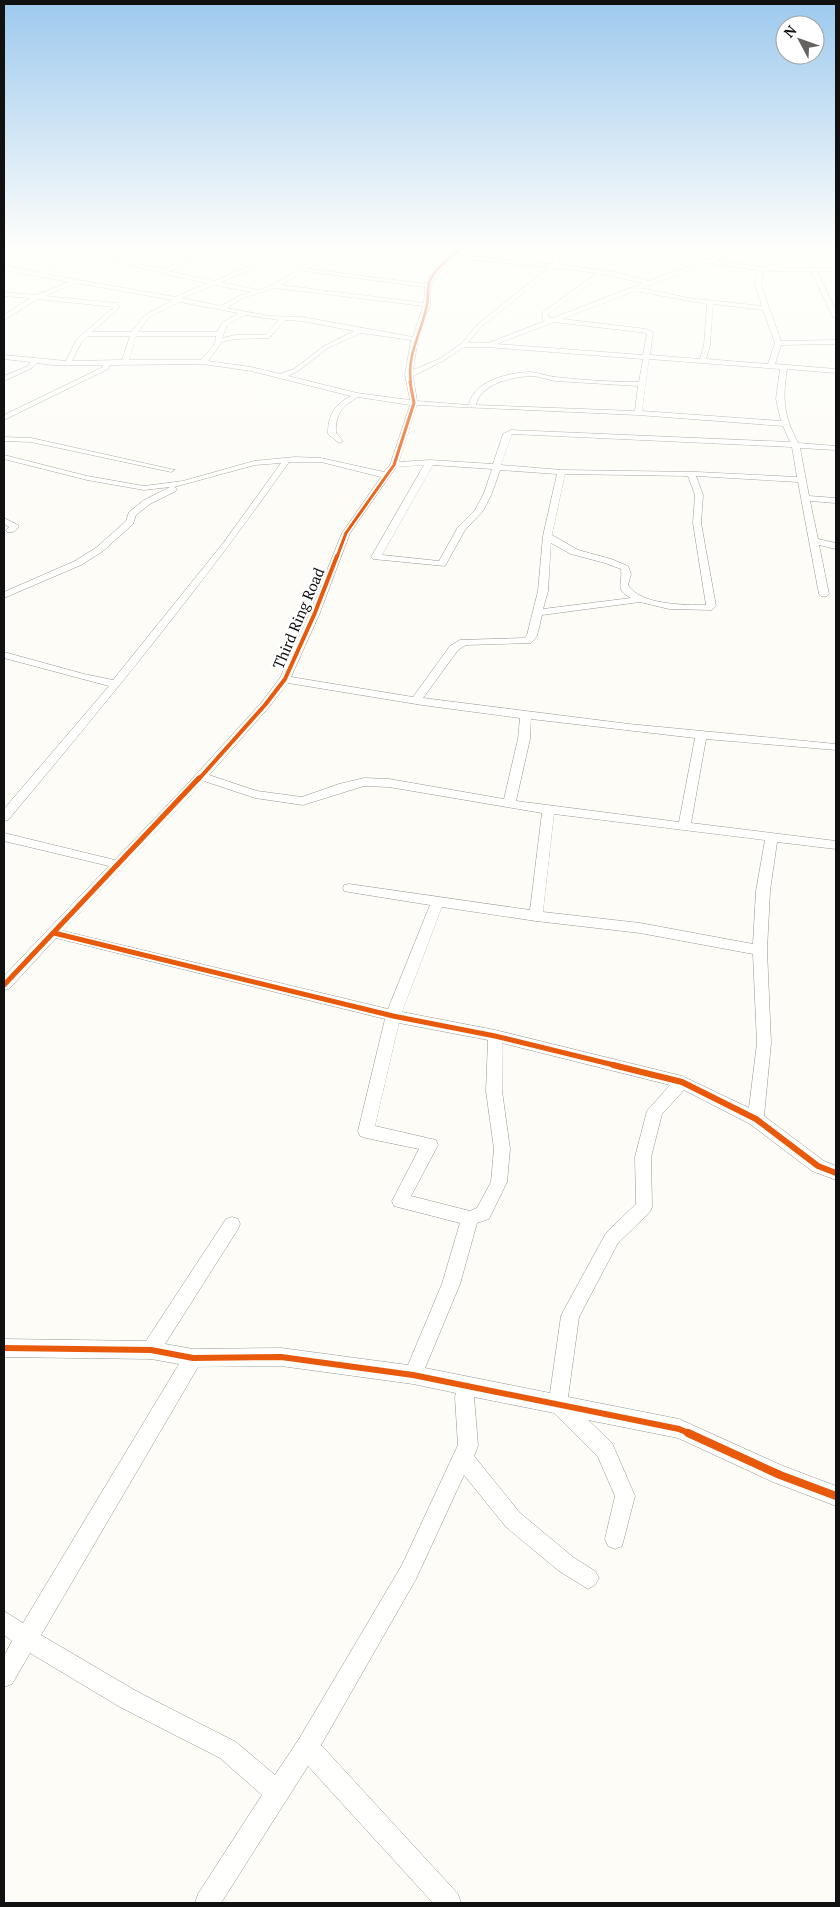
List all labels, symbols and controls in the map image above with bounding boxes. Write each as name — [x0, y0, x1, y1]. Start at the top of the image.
north arrow — [775, 15, 825, 65]
text: N — [779, 21, 801, 41]
street label: Third Ring Road — [268, 564, 328, 672]

